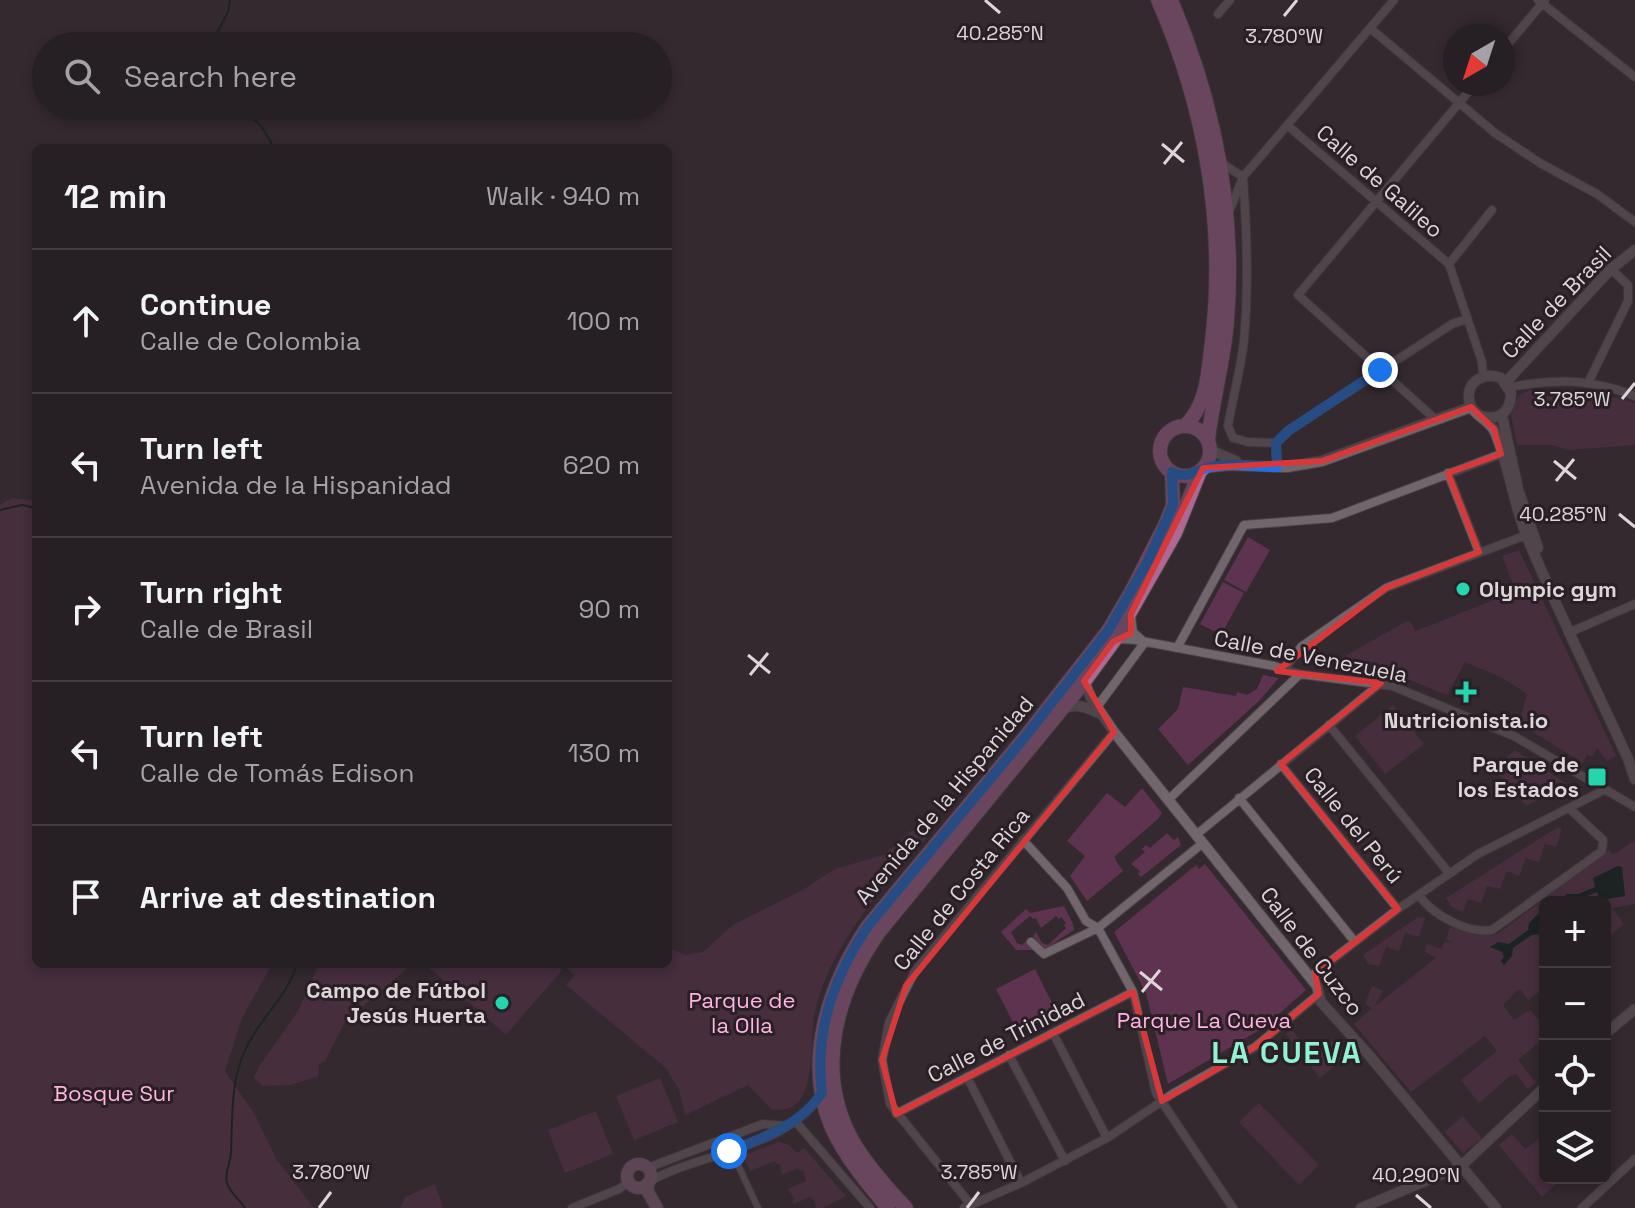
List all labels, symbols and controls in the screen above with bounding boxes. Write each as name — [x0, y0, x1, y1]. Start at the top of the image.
text: 40.285°N — [956, 20, 1044, 46]
text: 3.780°W — [1245, 23, 1323, 49]
north arrow — [1443, 24, 1515, 96]
search box — [32, 32, 672, 120]
icon: search — [60, 54, 104, 98]
text: Search here — [124, 57, 297, 96]
street label: Calle de Galileo — [1311, 118, 1449, 244]
text: 12 min — [64, 175, 167, 218]
text: Walk · 940 m — [486, 179, 640, 213]
street label: Calle de Brasil — [1495, 240, 1617, 364]
text: Continue — [140, 285, 271, 324]
icon: ahead — [64, 299, 108, 343]
text: 100 m — [567, 304, 640, 338]
text: Calle de Colombia — [140, 324, 361, 358]
route end — [1362, 352, 1398, 388]
text: 3.785°W — [1533, 386, 1611, 412]
text: Turn left — [140, 429, 263, 468]
icon: left — [64, 443, 108, 487]
text: 620 m — [563, 448, 640, 482]
text: Avenida de la Hispanidad — [140, 468, 452, 502]
text: 40.285°N — [1519, 501, 1607, 527]
text: Turn right — [140, 573, 283, 612]
place label: Olympic gym — [1479, 575, 1617, 603]
marker: Olympic gym — [1454, 580, 1472, 598]
icon: right — [64, 587, 108, 631]
text: 90 m — [578, 592, 640, 626]
text: Calle de Brasil — [140, 612, 313, 646]
street label: Calle de Venezuela — [1212, 623, 1411, 689]
marker: Nutricionista.io — [1455, 681, 1477, 703]
street label: Avenida de la Hispanidad — [849, 690, 1039, 910]
place label: Nutricionista.io — [1384, 706, 1548, 734]
text: Turn left — [140, 717, 263, 756]
icon: left — [64, 731, 108, 775]
text: 130 m — [568, 736, 640, 770]
place label: Parque de los Estados — [1458, 750, 1579, 803]
text: Calle de Tomás Edison — [140, 756, 414, 790]
street label: Calle del Perú — [1298, 761, 1410, 889]
marker: Parque de los Estados — [1586, 766, 1608, 788]
street label: Calle de Costa Rica — [887, 802, 1036, 976]
icon: arrive — [64, 875, 108, 919]
text: Arrive at destination — [140, 878, 436, 917]
street label: Calle de Cuzco — [1254, 881, 1370, 1021]
map controls — [1539, 896, 1611, 1184]
button: + — [1539, 896, 1611, 968]
button: − — [1539, 968, 1611, 1040]
place label: Campo de Fútbol Jesús Huerta — [306, 976, 486, 1029]
street label: Calle de Trinidad — [923, 985, 1089, 1089]
park label: Parque de la Olla — [688, 986, 796, 1039]
marker: Campo de Fútbol Jesús Huerta — [493, 994, 511, 1012]
park label: Parque La Cueva — [1117, 1006, 1292, 1034]
district label: LA CUEVA — [1212, 1033, 1362, 1072]
button: locate — [1539, 1040, 1611, 1112]
park label: Bosque Sur — [53, 1079, 175, 1107]
button: layers — [1539, 1112, 1611, 1184]
route start — [711, 1133, 747, 1169]
text: 3.780°W — [292, 1159, 370, 1185]
text: 3.785°W — [940, 1159, 1018, 1185]
text: 40.290°N — [1372, 1162, 1460, 1188]

